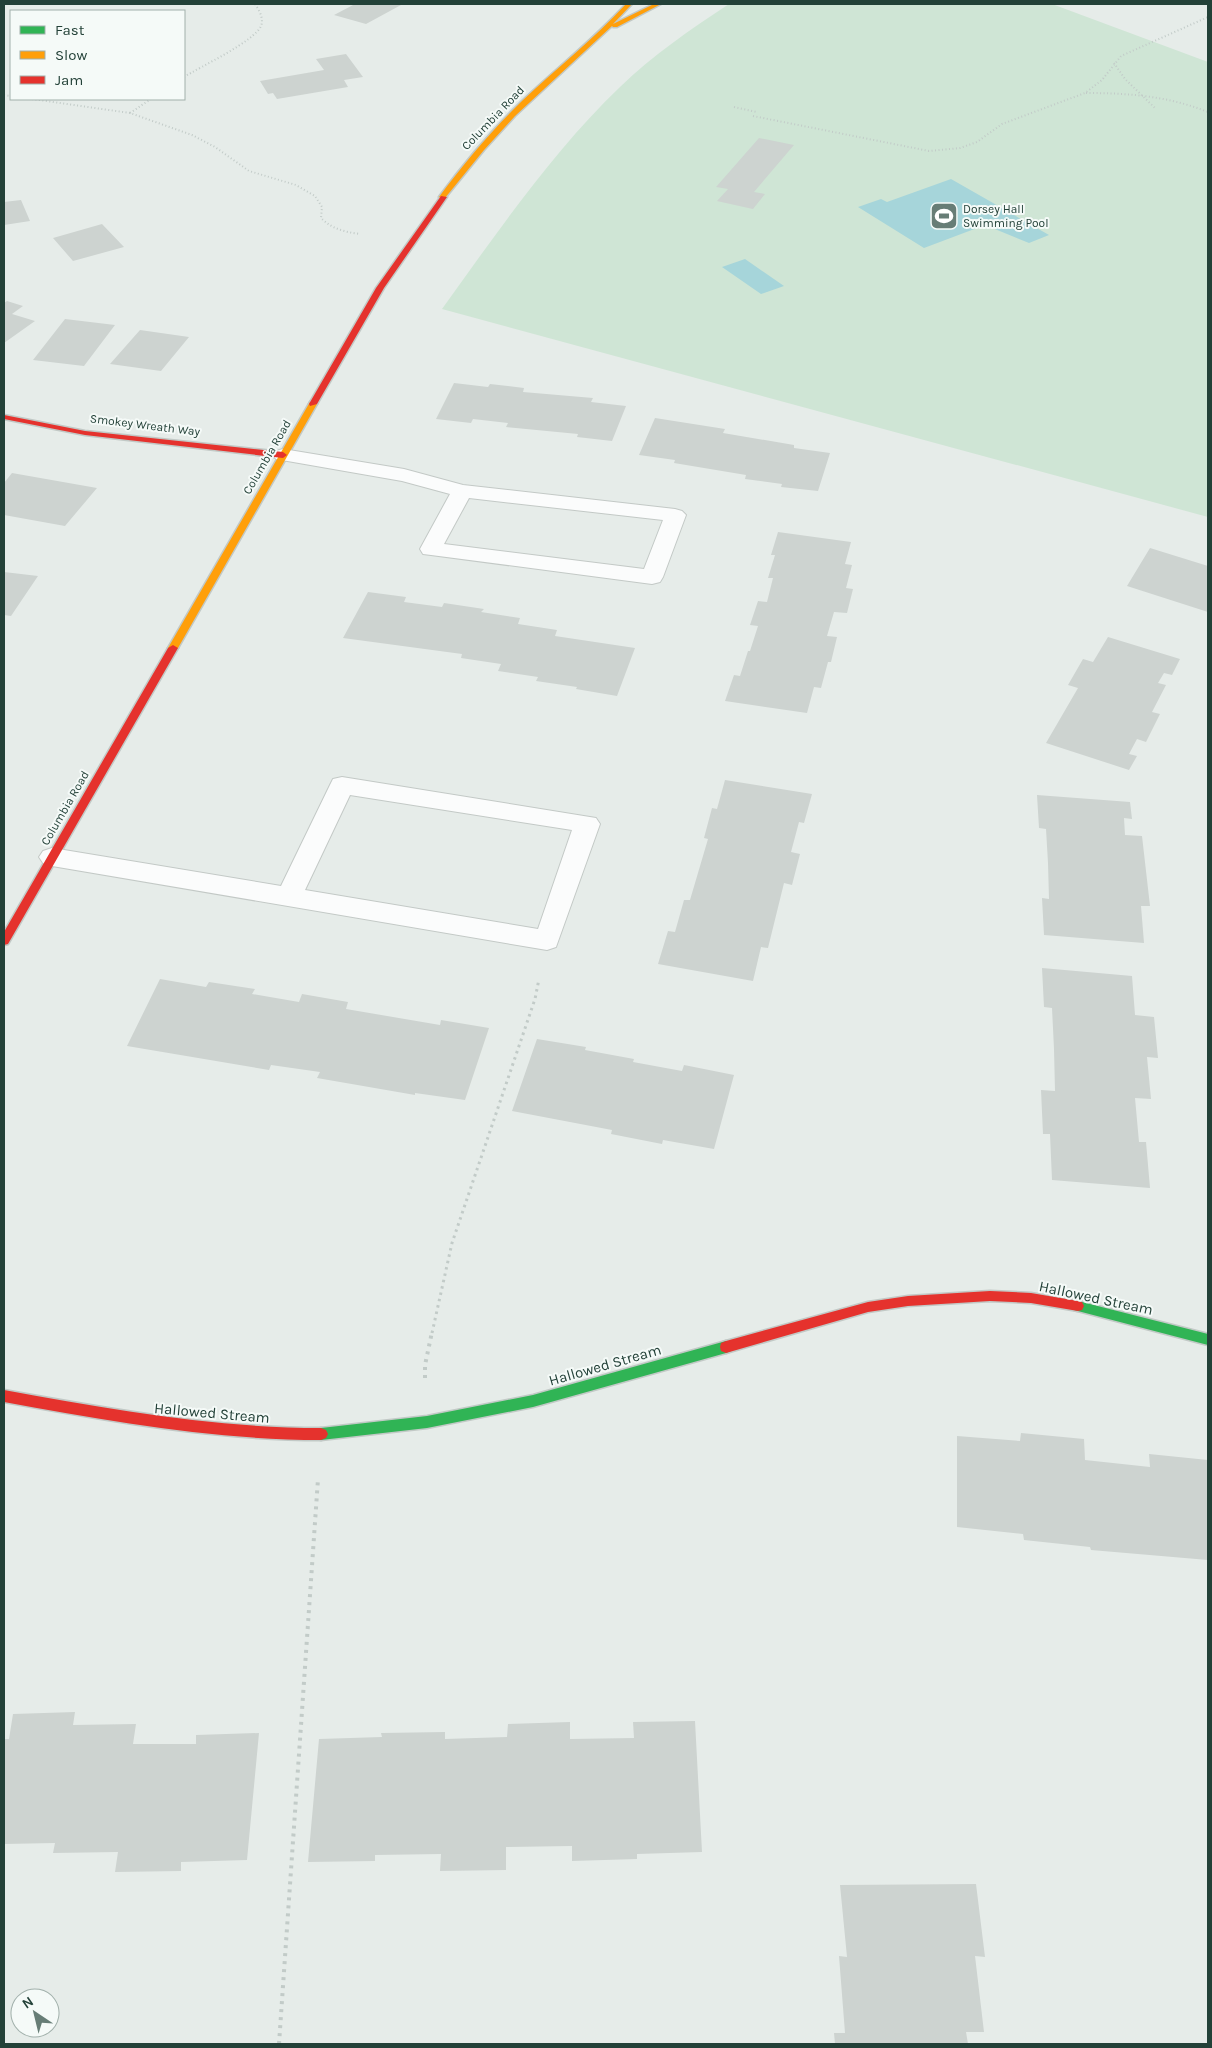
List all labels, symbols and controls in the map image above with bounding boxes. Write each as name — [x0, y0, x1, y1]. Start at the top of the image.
legend — [10, 10, 185, 100]
text: Fast — [55, 21, 85, 39]
text: Slow — [55, 46, 87, 64]
text: Jam — [55, 71, 83, 89]
street label: Columbia Road — [459, 83, 527, 153]
sports icon: Dorsey Hall Swimming Pool — [929, 201, 959, 231]
place label: Dorsey Hall Swimming Pool — [963, 202, 1049, 230]
street label: Smokey Wreath Way — [89, 411, 201, 439]
street label: Columbia Road — [240, 417, 294, 497]
street label: Columbia Road — [38, 768, 92, 848]
street label: Hallowed Stream — [1037, 1277, 1155, 1319]
street label: Hallowed Stream — [547, 1340, 663, 1390]
street label: Hallowed Stream — [153, 1399, 271, 1427]
north arrow — [10, 1988, 60, 2038]
text: N — [19, 1993, 37, 2013]

